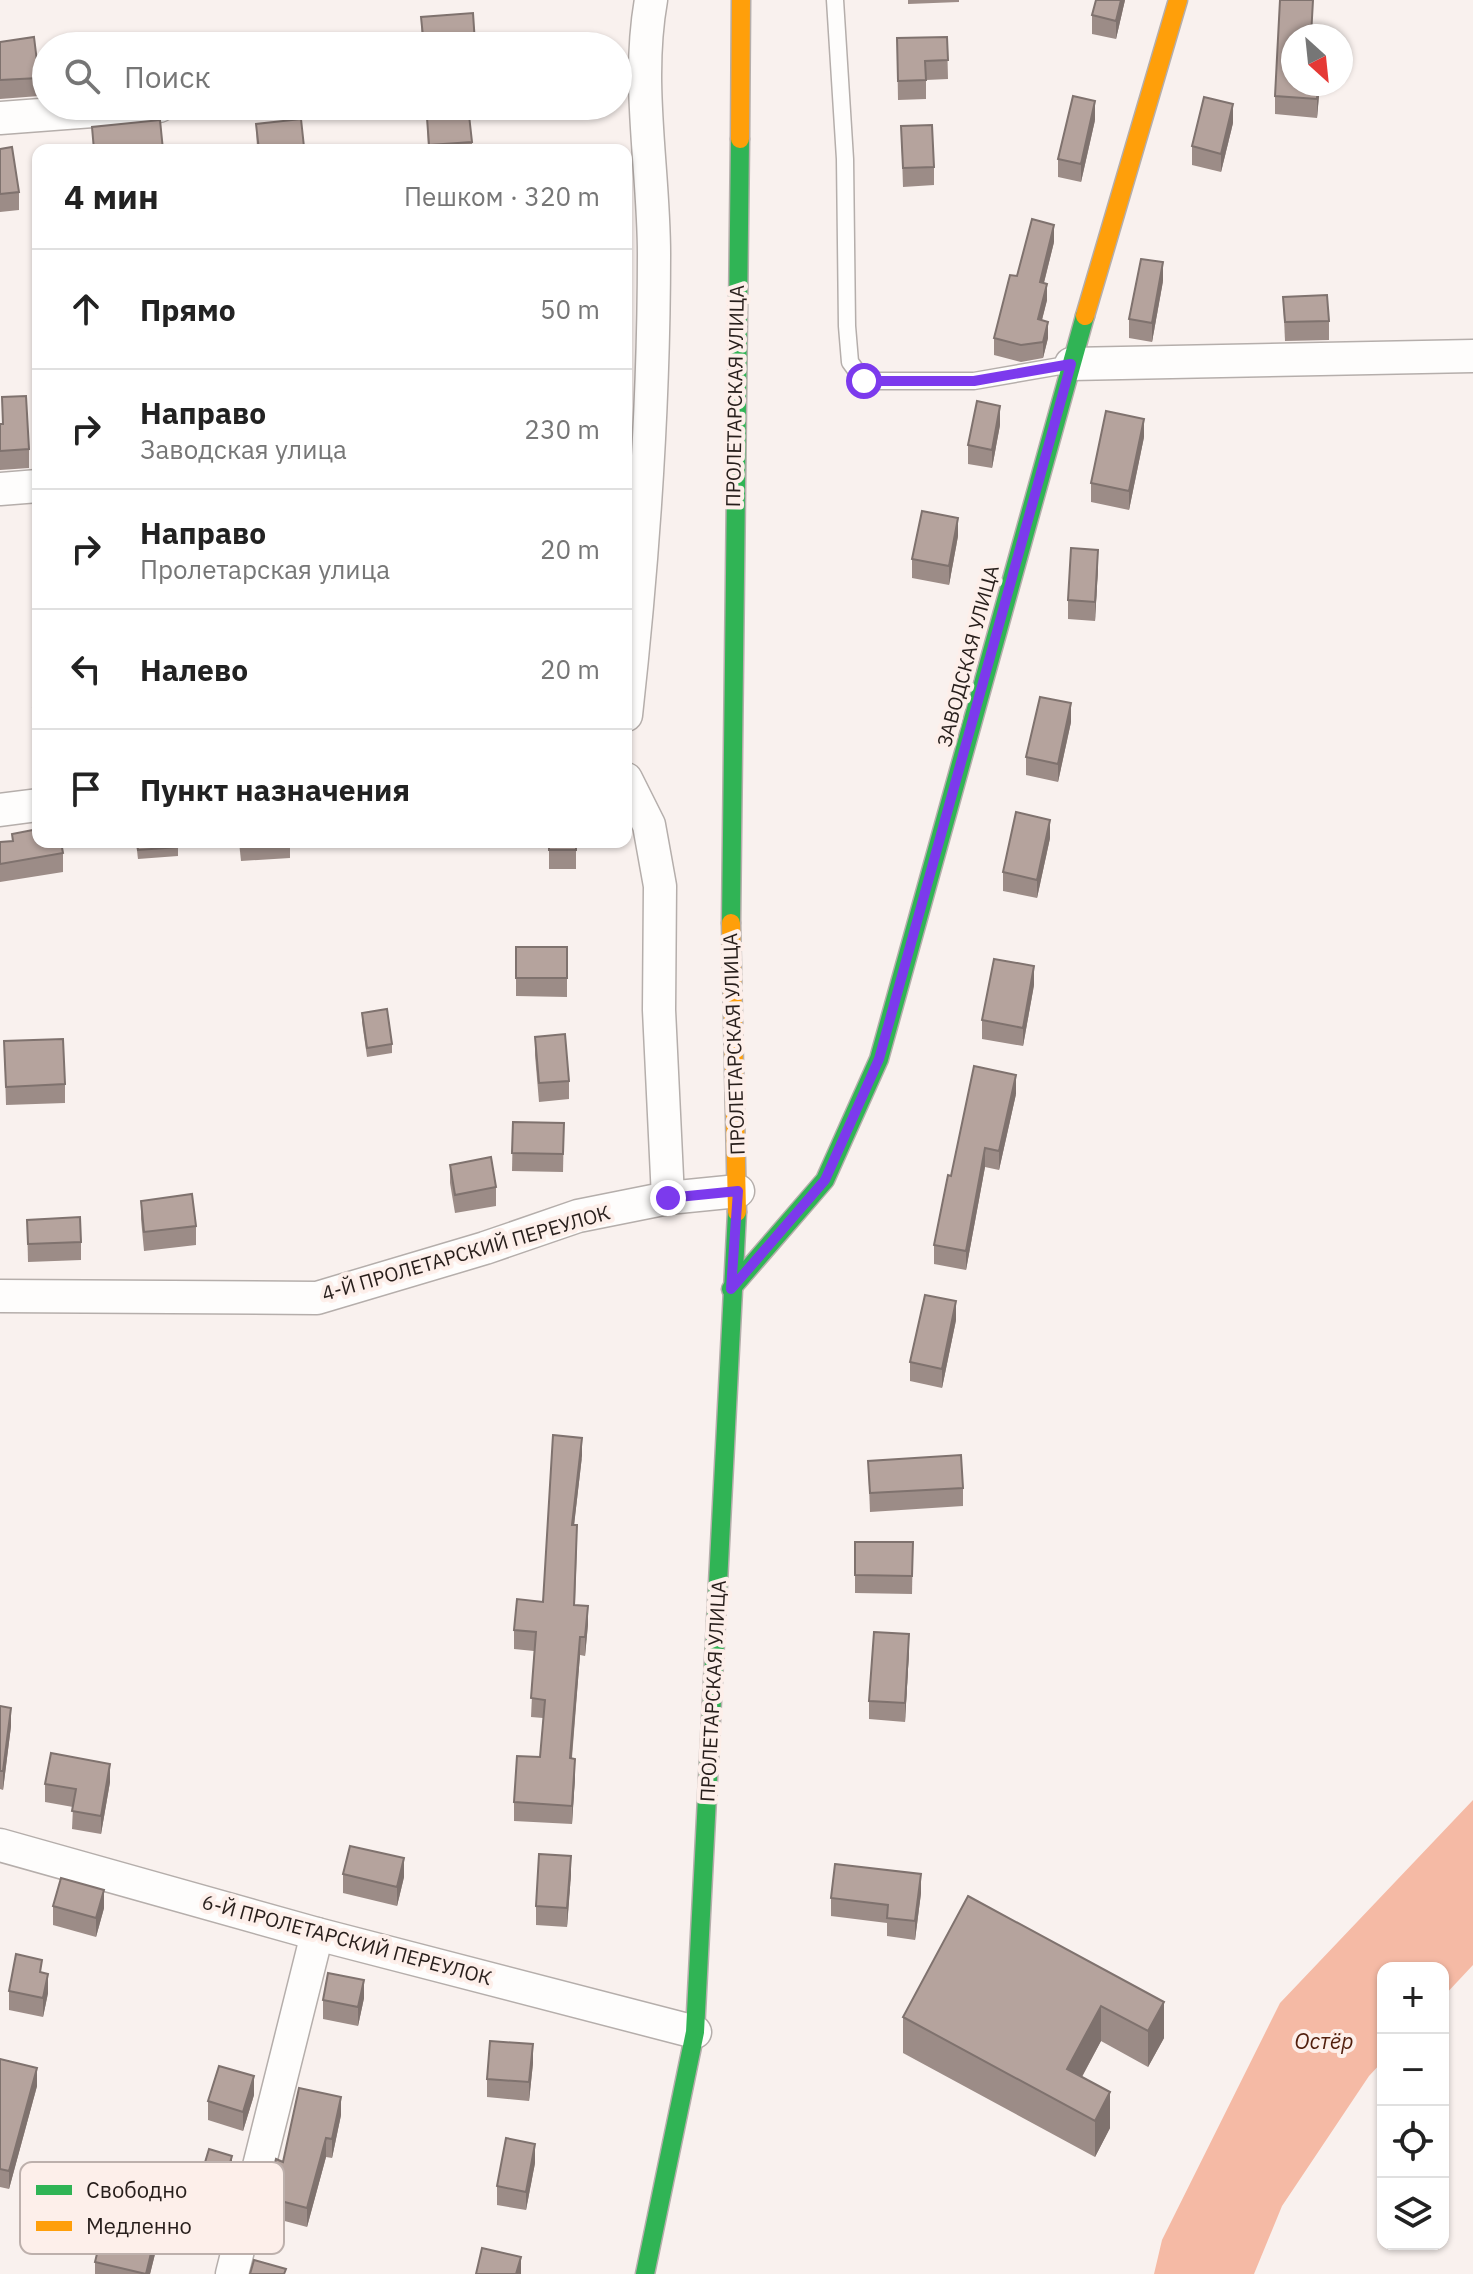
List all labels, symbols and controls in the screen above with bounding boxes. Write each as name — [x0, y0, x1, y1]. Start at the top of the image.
north arrow — [1281, 24, 1353, 96]
search box — [32, 32, 632, 120]
icon: search — [60, 54, 104, 98]
text: Поиск — [124, 57, 211, 96]
text: 4 мин — [64, 174, 159, 218]
text: Пешком · 320 m — [404, 179, 600, 213]
street label: ПРОЛЕТАРСКАЯ УЛИЦА — [719, 284, 750, 507]
icon: ahead — [64, 287, 108, 331]
text: Прямо — [140, 290, 236, 329]
text: 50 m — [540, 292, 600, 326]
route start — [846, 363, 882, 399]
text: Направо — [140, 393, 266, 432]
icon: right — [64, 407, 108, 451]
text: 230 m — [524, 412, 600, 446]
text: Заводская улица — [140, 432, 347, 466]
text: Направо — [140, 513, 266, 552]
icon: right — [64, 527, 108, 571]
text: 20 m — [540, 532, 600, 566]
text: Пролетарская улица — [140, 552, 390, 586]
street label: ЗАВОДСКАЯ УЛИЦА — [930, 562, 1005, 750]
icon: left — [64, 647, 108, 691]
text: Налево — [140, 650, 248, 689]
text: 20 m — [540, 652, 600, 686]
icon: arrive — [64, 767, 108, 811]
text: Пункт назначения — [140, 770, 410, 809]
street label: ПРОЛЕТАРСКАЯ УЛИЦА — [716, 932, 751, 1156]
route end — [650, 1180, 686, 1216]
street label: 4-Й ПРОЛЕТАРСКИЙ ПЕРЕУЛОК — [318, 1198, 613, 1307]
street label: ПРОЛЕТАРСКАЯ УЛИЦА — [693, 1579, 732, 1803]
street label: 6-Й ПРОЛЕТАРСКИЙ ПЕРЕУЛОК — [199, 1888, 495, 1991]
map controls — [1377, 1962, 1449, 2250]
button: + — [1377, 1962, 1449, 2034]
water label: Остёр — [1294, 2026, 1354, 2055]
button: − — [1377, 2034, 1449, 2106]
button: locate — [1377, 2106, 1449, 2178]
legend — [20, 2162, 284, 2254]
text: Свободно — [86, 2175, 187, 2204]
button: layers — [1377, 2178, 1449, 2250]
text: Медленно — [86, 2211, 192, 2240]

